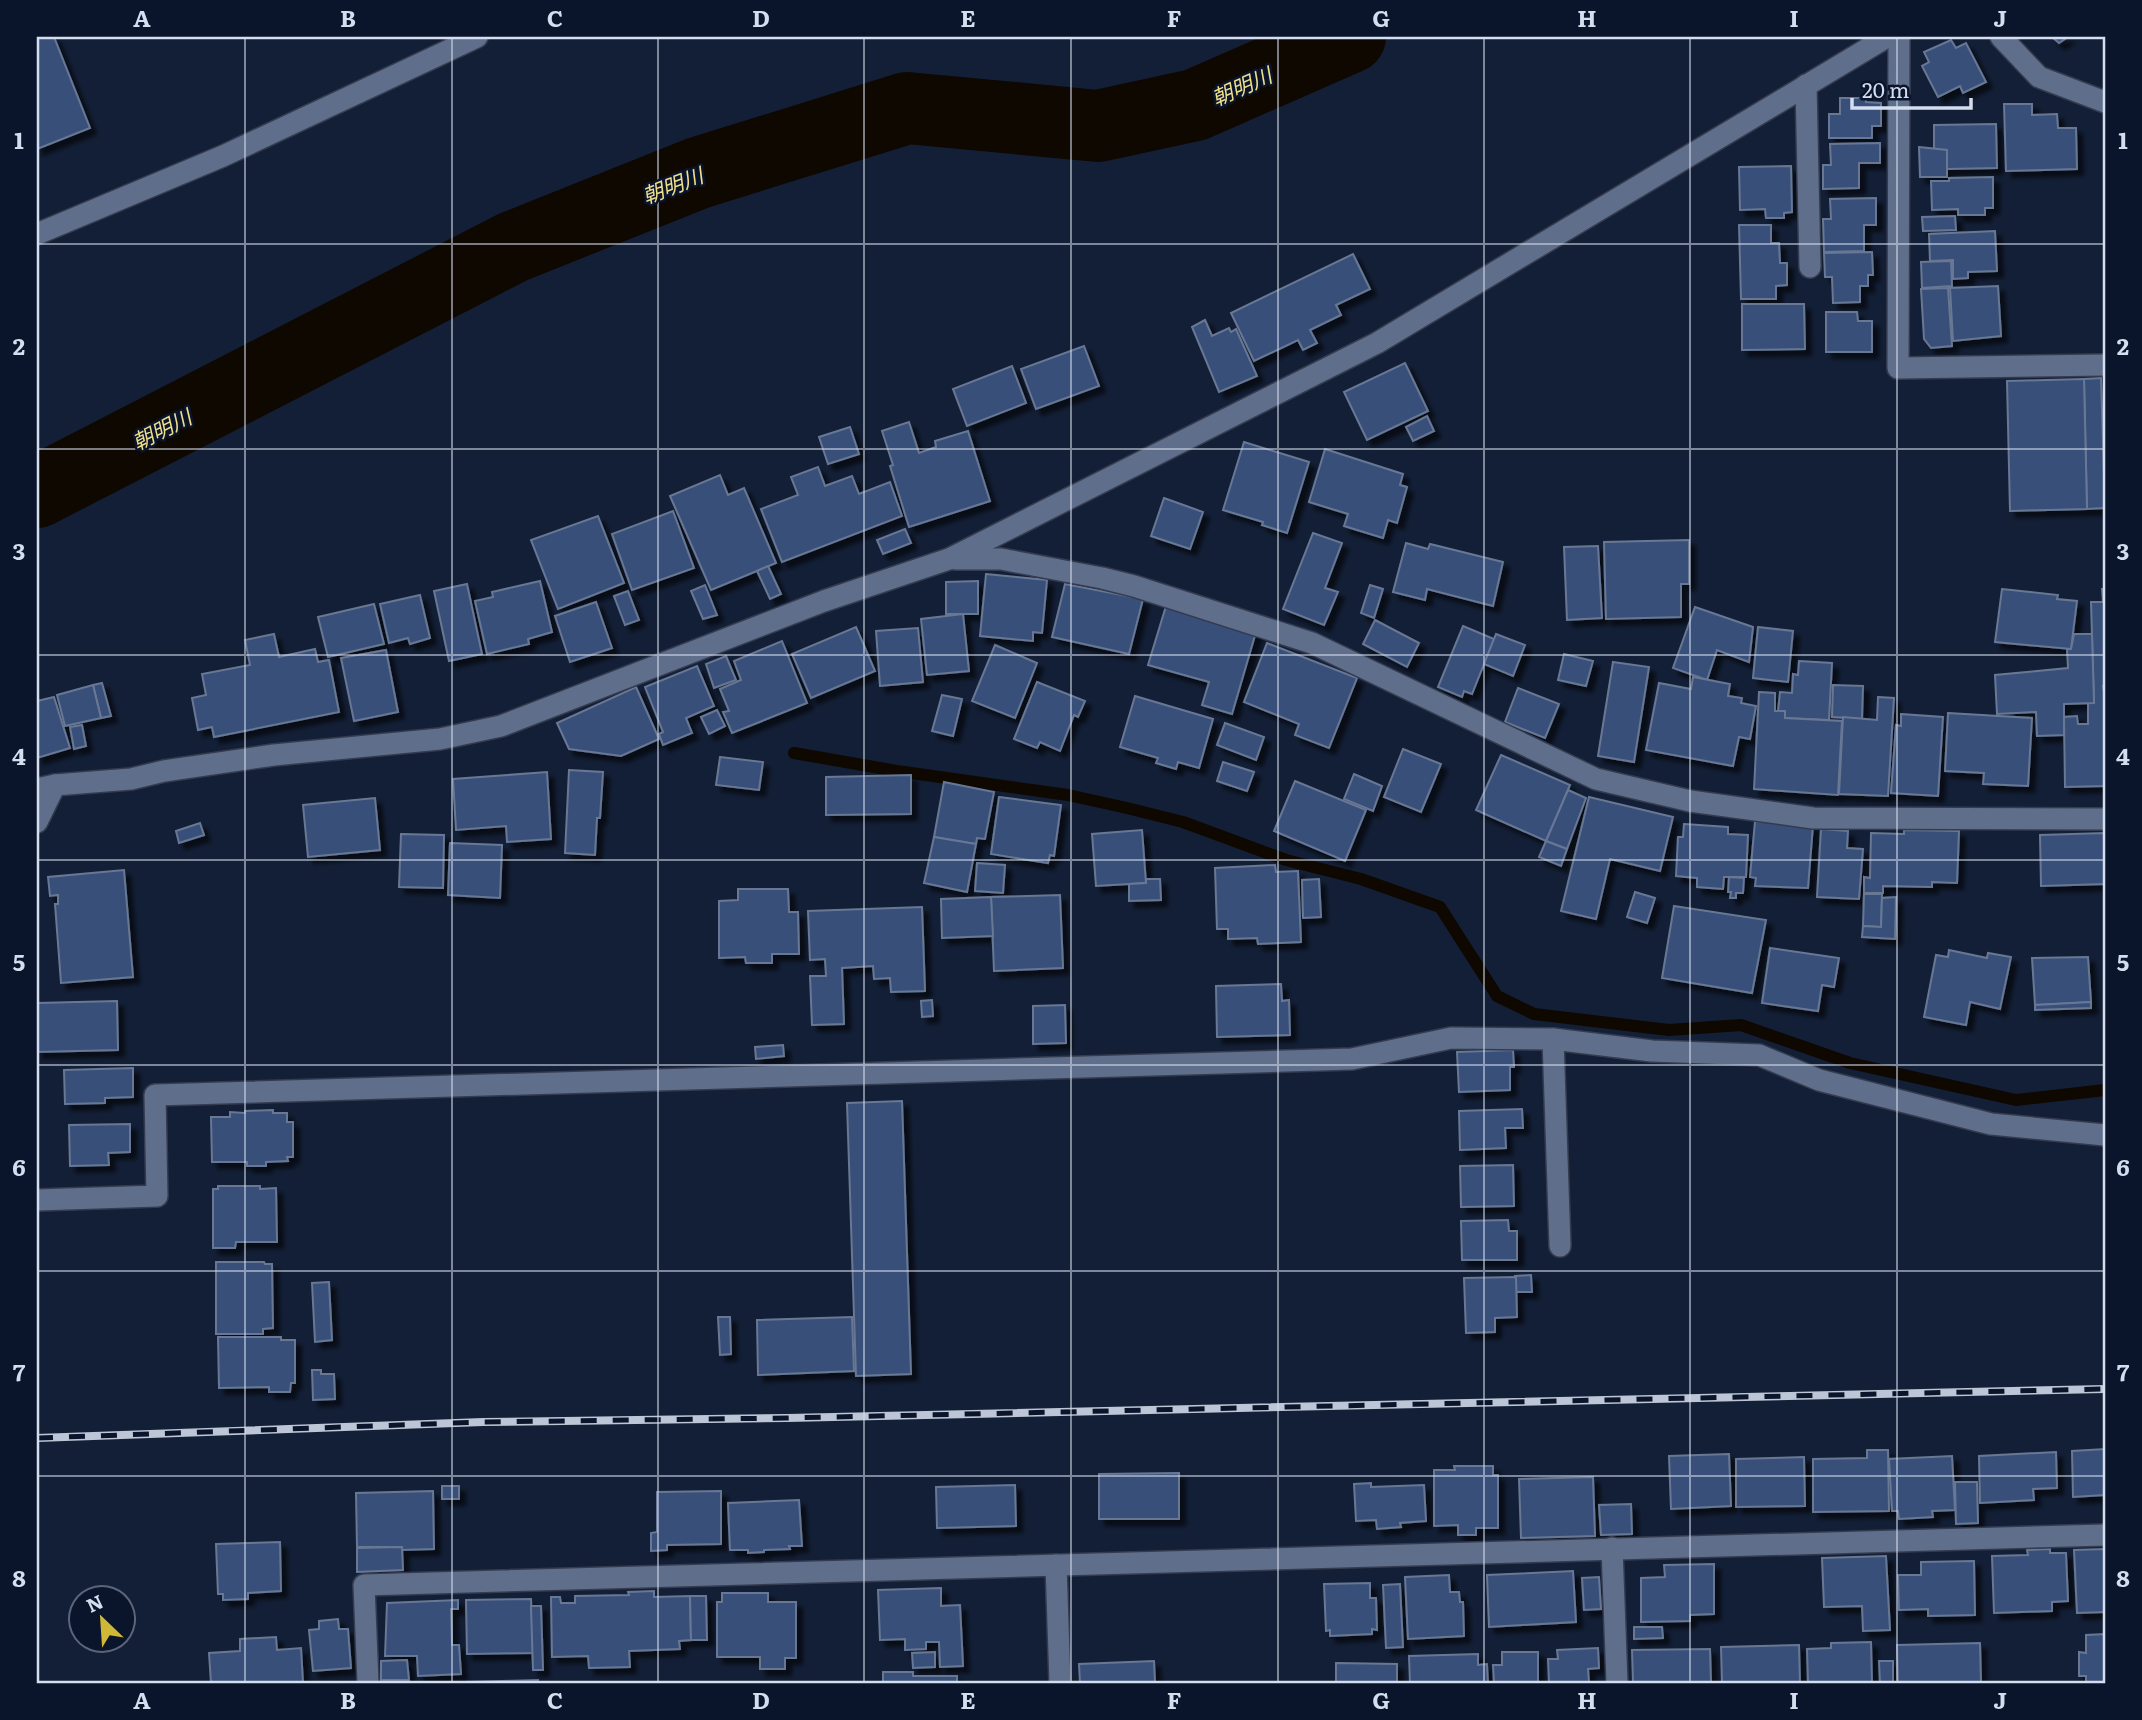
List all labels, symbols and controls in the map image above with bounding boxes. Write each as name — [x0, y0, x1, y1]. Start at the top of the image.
text: A — [133, 0, 151, 34]
text: B — [340, 0, 356, 34]
text: C — [547, 0, 563, 34]
text: D — [752, 0, 770, 34]
text: E — [960, 0, 976, 34]
text: F — [1167, 0, 1182, 34]
text: G — [1372, 0, 1390, 34]
text: H — [1577, 0, 1597, 34]
text: I — [1789, 0, 1799, 34]
text: J — [1993, 0, 2007, 34]
water label: 朝明川 — [1206, 57, 1278, 112]
scale bar — [1852, 66, 1970, 110]
text: 20 m — [1862, 73, 1909, 104]
text: 1 — [14, 122, 24, 156]
text: 1 — [2118, 122, 2128, 156]
water label: 朝明川 — [637, 158, 709, 210]
text: 2 — [13, 328, 25, 362]
text: 2 — [2117, 328, 2129, 362]
water label: 朝明川 — [126, 399, 198, 456]
text: 3 — [13, 533, 25, 567]
text: 3 — [2117, 533, 2129, 567]
text: 4 — [12, 738, 26, 772]
text: 4 — [2116, 738, 2130, 772]
text: 5 — [13, 944, 25, 978]
text: 5 — [2117, 944, 2129, 978]
text: 6 — [12, 1149, 26, 1183]
text: 6 — [2116, 1149, 2130, 1183]
text: 7 — [13, 1354, 26, 1388]
text: 7 — [2117, 1354, 2130, 1388]
text: 8 — [12, 1560, 26, 1594]
text: 8 — [2116, 1560, 2130, 1594]
north arrow — [66, 1584, 136, 1654]
text: N — [81, 1587, 108, 1619]
text: A — [133, 1682, 151, 1716]
text: B — [340, 1682, 356, 1716]
text: C — [547, 1682, 563, 1716]
text: D — [752, 1682, 770, 1716]
text: E — [960, 1682, 976, 1716]
text: F — [1167, 1682, 1182, 1716]
text: G — [1372, 1682, 1390, 1716]
text: H — [1577, 1682, 1597, 1716]
text: I — [1789, 1682, 1799, 1716]
text: J — [1993, 1682, 2007, 1716]

